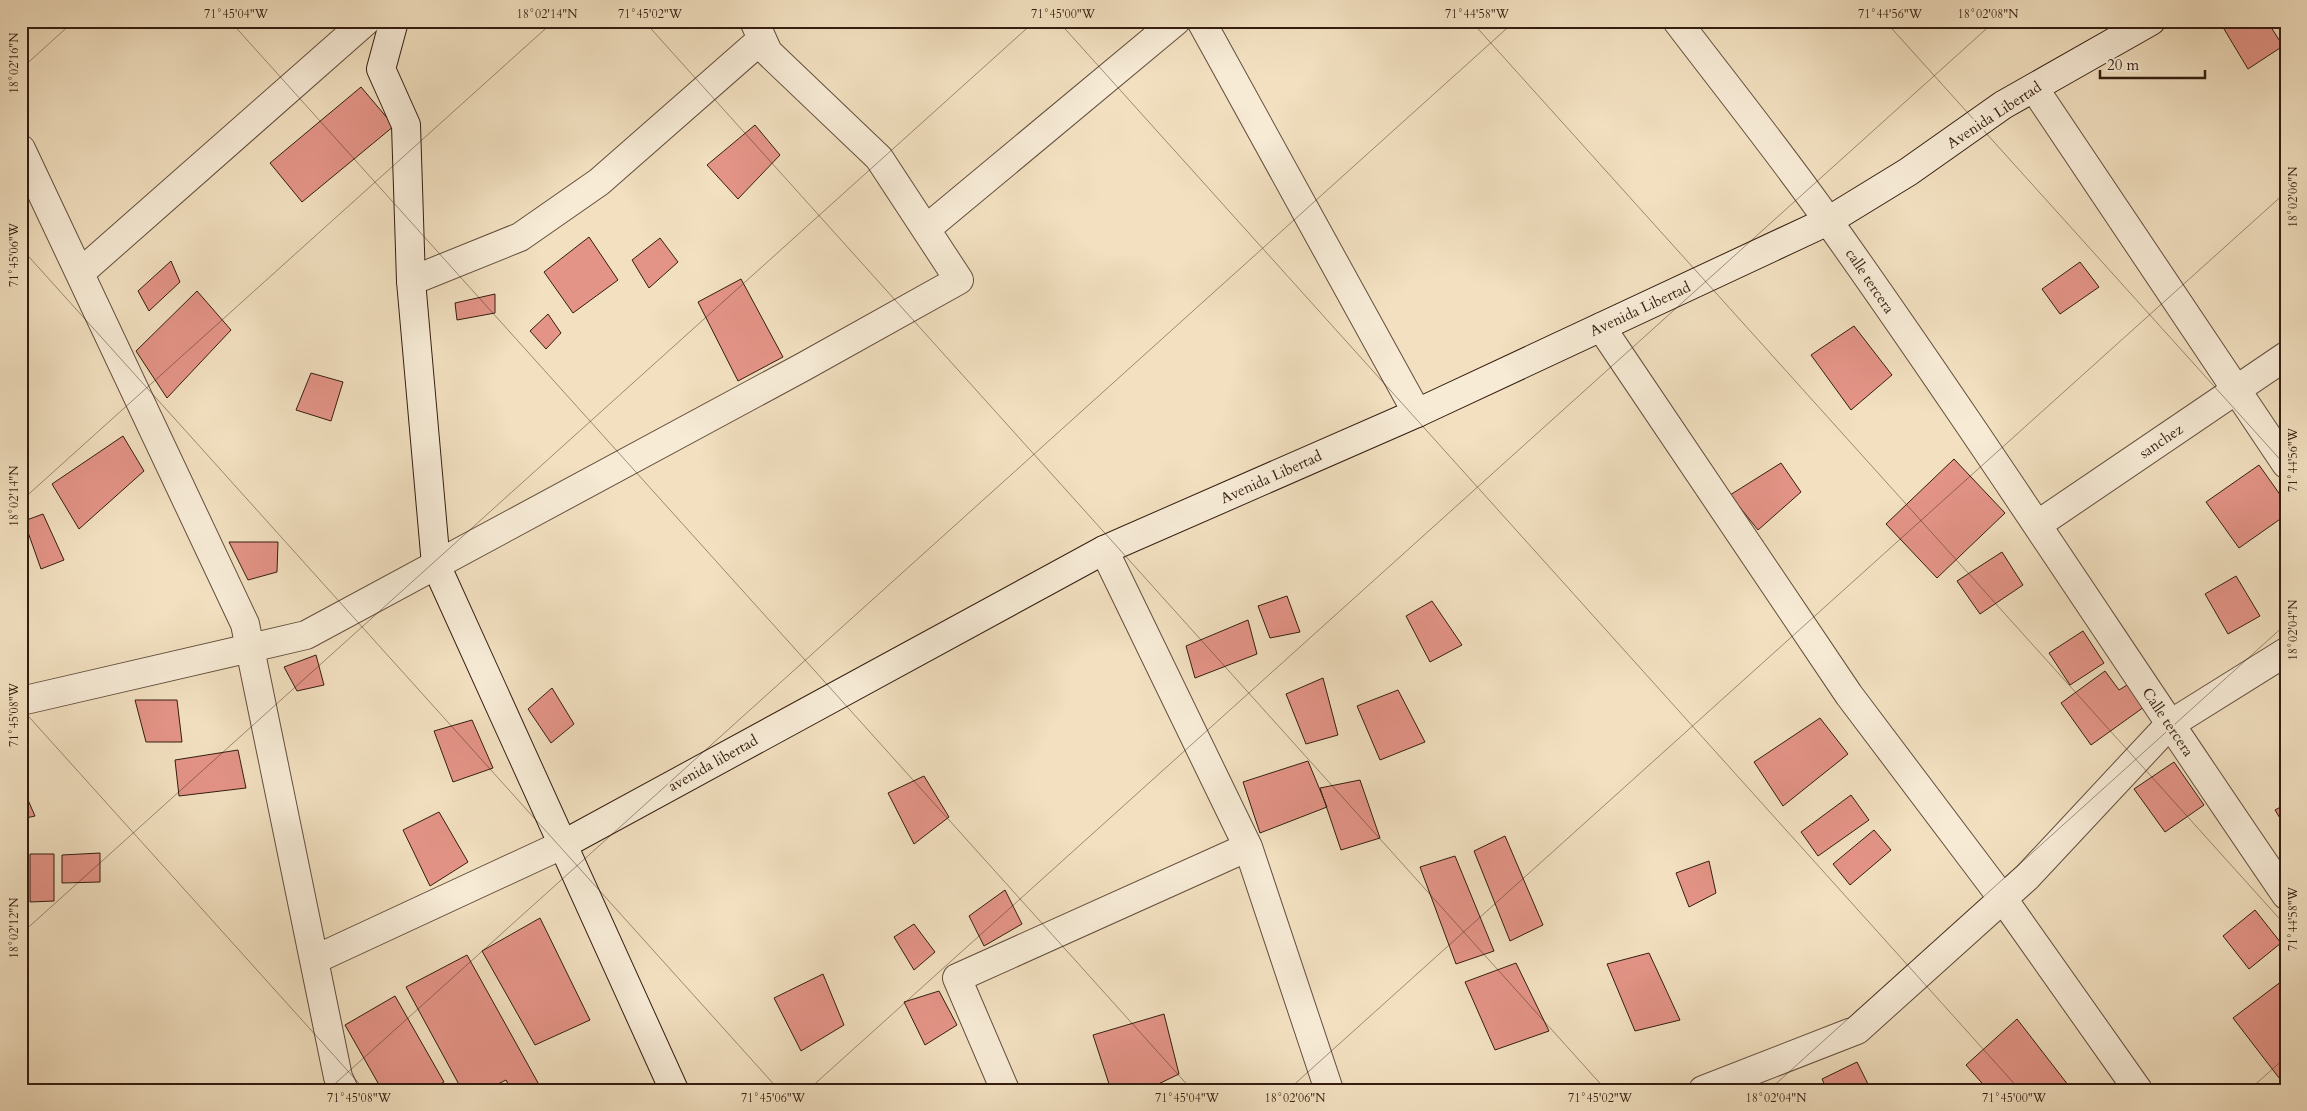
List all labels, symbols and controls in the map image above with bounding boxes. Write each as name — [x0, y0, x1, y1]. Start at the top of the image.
text: 71°45'04"W — [204, 6, 269, 22]
text: 18°02'14"N — [517, 6, 578, 22]
text: 71°45'02"W — [618, 6, 683, 22]
text: 71°45'00"W — [1031, 6, 1096, 22]
text: 71°44'58"W — [1445, 6, 1510, 22]
text: 71°44'56"W — [1858, 6, 1923, 22]
text: 18°02'08"N — [1958, 6, 2019, 22]
text: 18°02'16"N — [6, 32, 22, 93]
scale bar — [2100, 48, 2204, 80]
text: 20 m — [2107, 55, 2139, 75]
street label: Avenida Libertad — [1943, 77, 2045, 153]
text: 18°02'06"N — [2285, 166, 2301, 227]
text: 71°45'06"W — [6, 222, 22, 287]
street label: calle tercera — [1841, 245, 1899, 318]
street label: Avenida Libertad — [1586, 277, 1694, 341]
street label: sanchez — [2135, 419, 2187, 463]
text: 71°44'56"W — [2285, 427, 2301, 492]
street label: Avenida Libertad — [1217, 446, 1325, 508]
text: 18°02'14"N — [6, 465, 22, 526]
text: 18°02'04"N — [2285, 599, 2301, 660]
text: 71°45'08"W — [6, 682, 22, 747]
street label: Calle tercera — [2138, 684, 2199, 761]
street label: avenida libertad — [665, 730, 761, 796]
text: 71°44'58"W — [2285, 886, 2301, 951]
text: 18°02'12"N — [6, 897, 22, 958]
text: 71°45'08"W — [327, 1090, 392, 1106]
text: 71°45'06"W — [741, 1090, 806, 1106]
text: 71°45'04"W — [1155, 1090, 1220, 1106]
text: 18°02'06"N — [1265, 1090, 1326, 1106]
text: 71°45'02"W — [1568, 1090, 1633, 1106]
text: 18°02'04"N — [1746, 1090, 1807, 1106]
text: 71°45'00"W — [1982, 1090, 2047, 1106]

